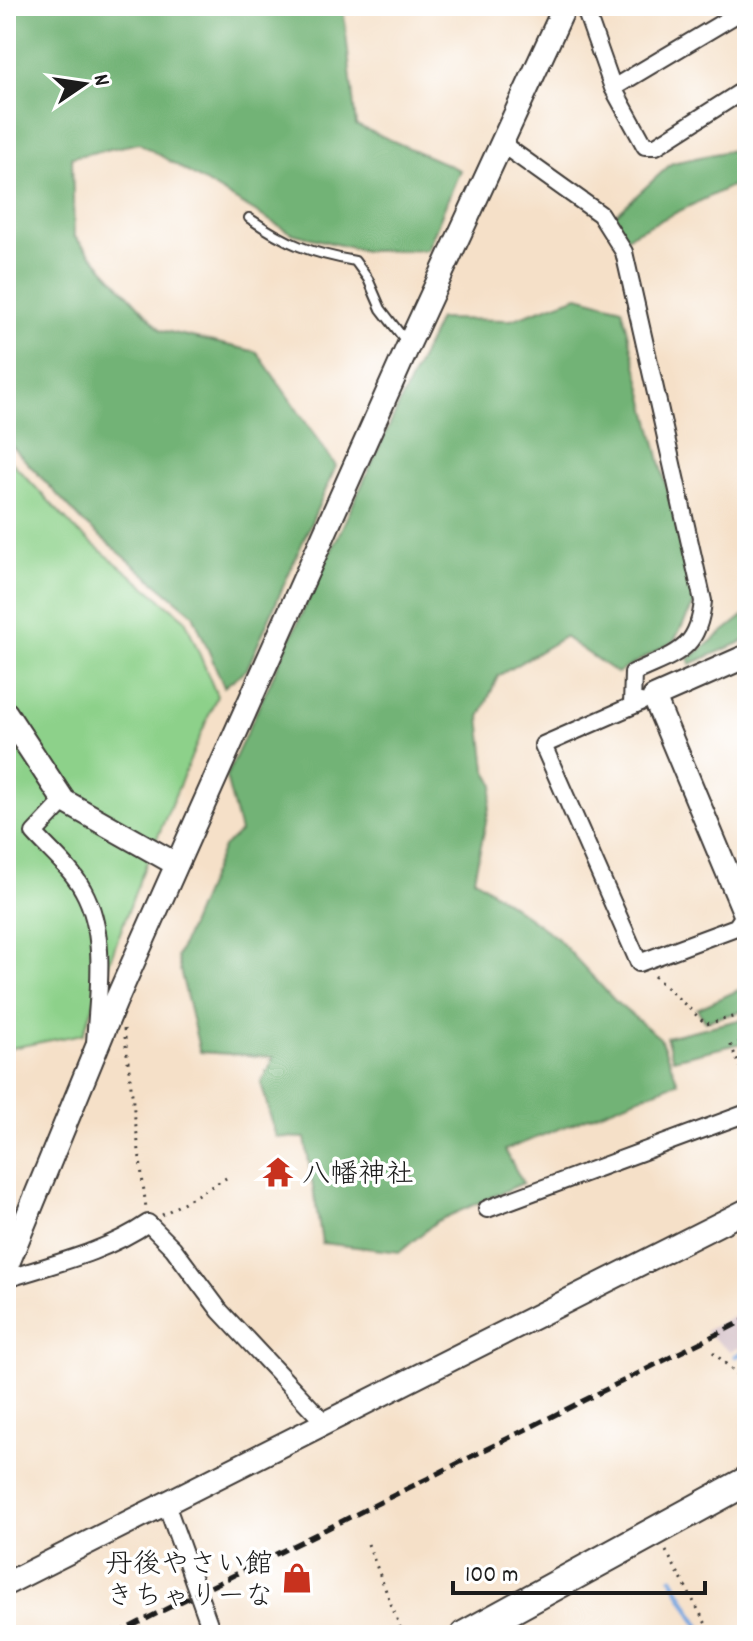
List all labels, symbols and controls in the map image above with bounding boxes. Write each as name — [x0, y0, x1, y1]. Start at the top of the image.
north arrow — [44, 44, 124, 124]
text: N — [84, 72, 116, 89]
temple icon: 八幡神社 — [261, 1155, 295, 1189]
place label: 八幡神社 — [302, 1157, 414, 1197]
scale bar — [453, 1545, 705, 1595]
place label: 丹後やさい館 きちゃりーな — [105, 1547, 273, 1619]
text: 100 m — [465, 1559, 518, 1593]
shop icon: 丹後やさい館 きちゃりーな — [280, 1561, 314, 1595]

